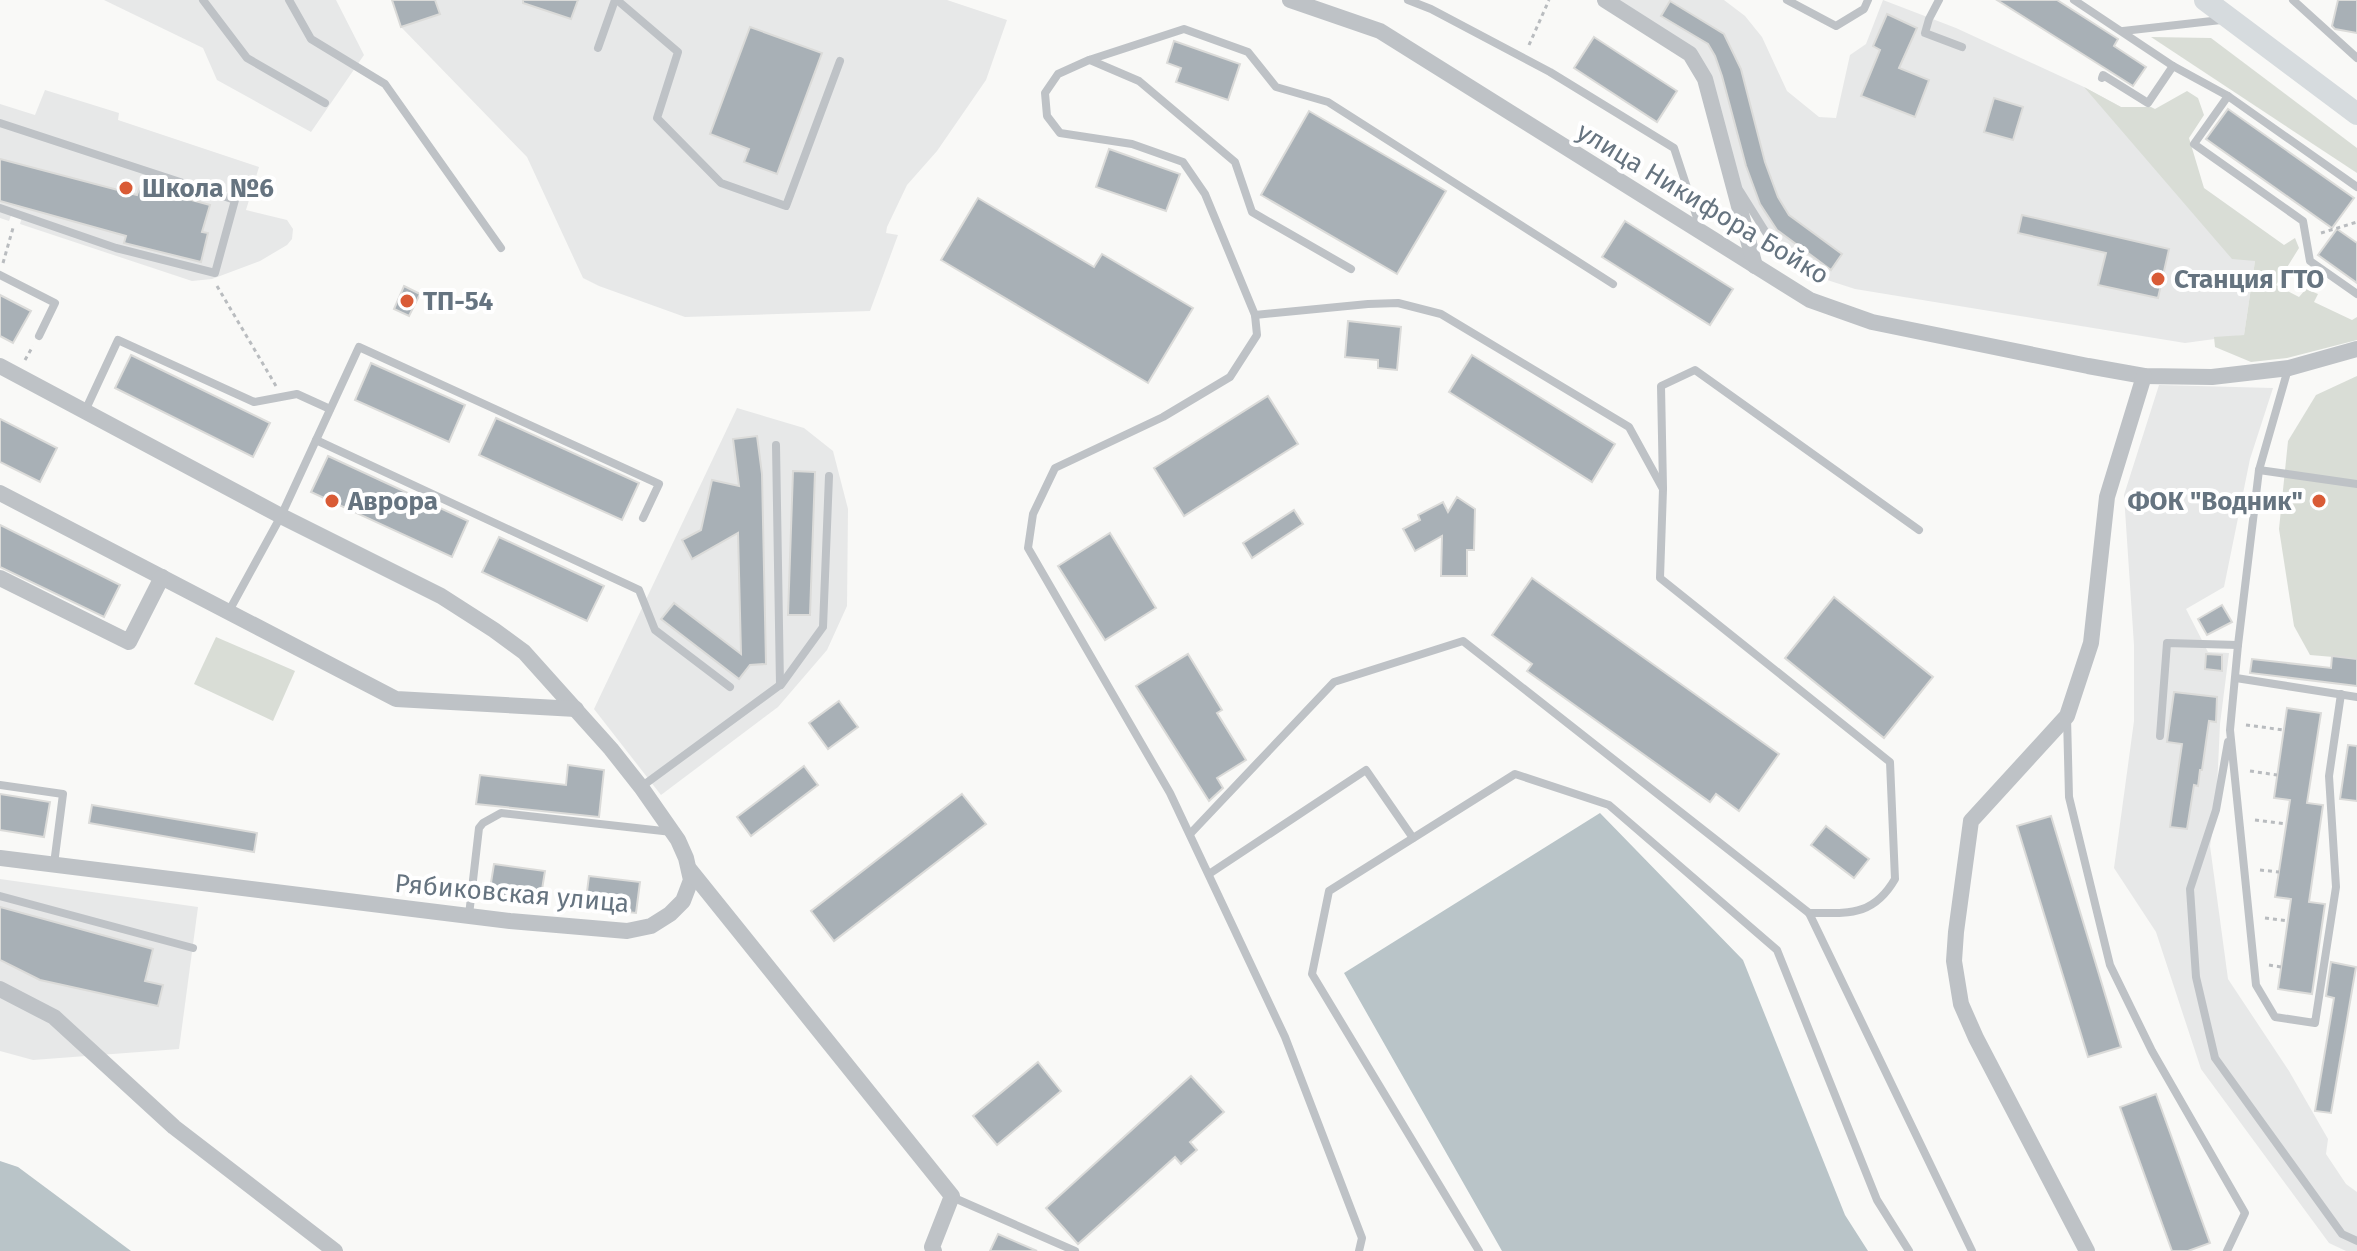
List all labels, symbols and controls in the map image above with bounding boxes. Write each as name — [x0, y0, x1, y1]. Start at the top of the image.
street label: улица Никифора Бойко — [1571, 116, 1834, 291]
place label: Школа №6 — [142, 173, 274, 204]
marker: Школа №6 — [117, 179, 135, 197]
place label: Станция ГТО — [2174, 264, 2324, 295]
marker: Станция ГТО — [2149, 270, 2167, 288]
place label: ТП-54 — [423, 286, 494, 317]
marker: ТП-54 — [398, 292, 416, 310]
place label: Аврора — [347, 486, 438, 517]
place label: ФОК "Водник" — [2127, 486, 2303, 517]
marker: Аврора — [323, 492, 341, 510]
marker: ФОК "Водник" — [2310, 492, 2328, 510]
street label: Рябиковская улица — [393, 868, 631, 919]

